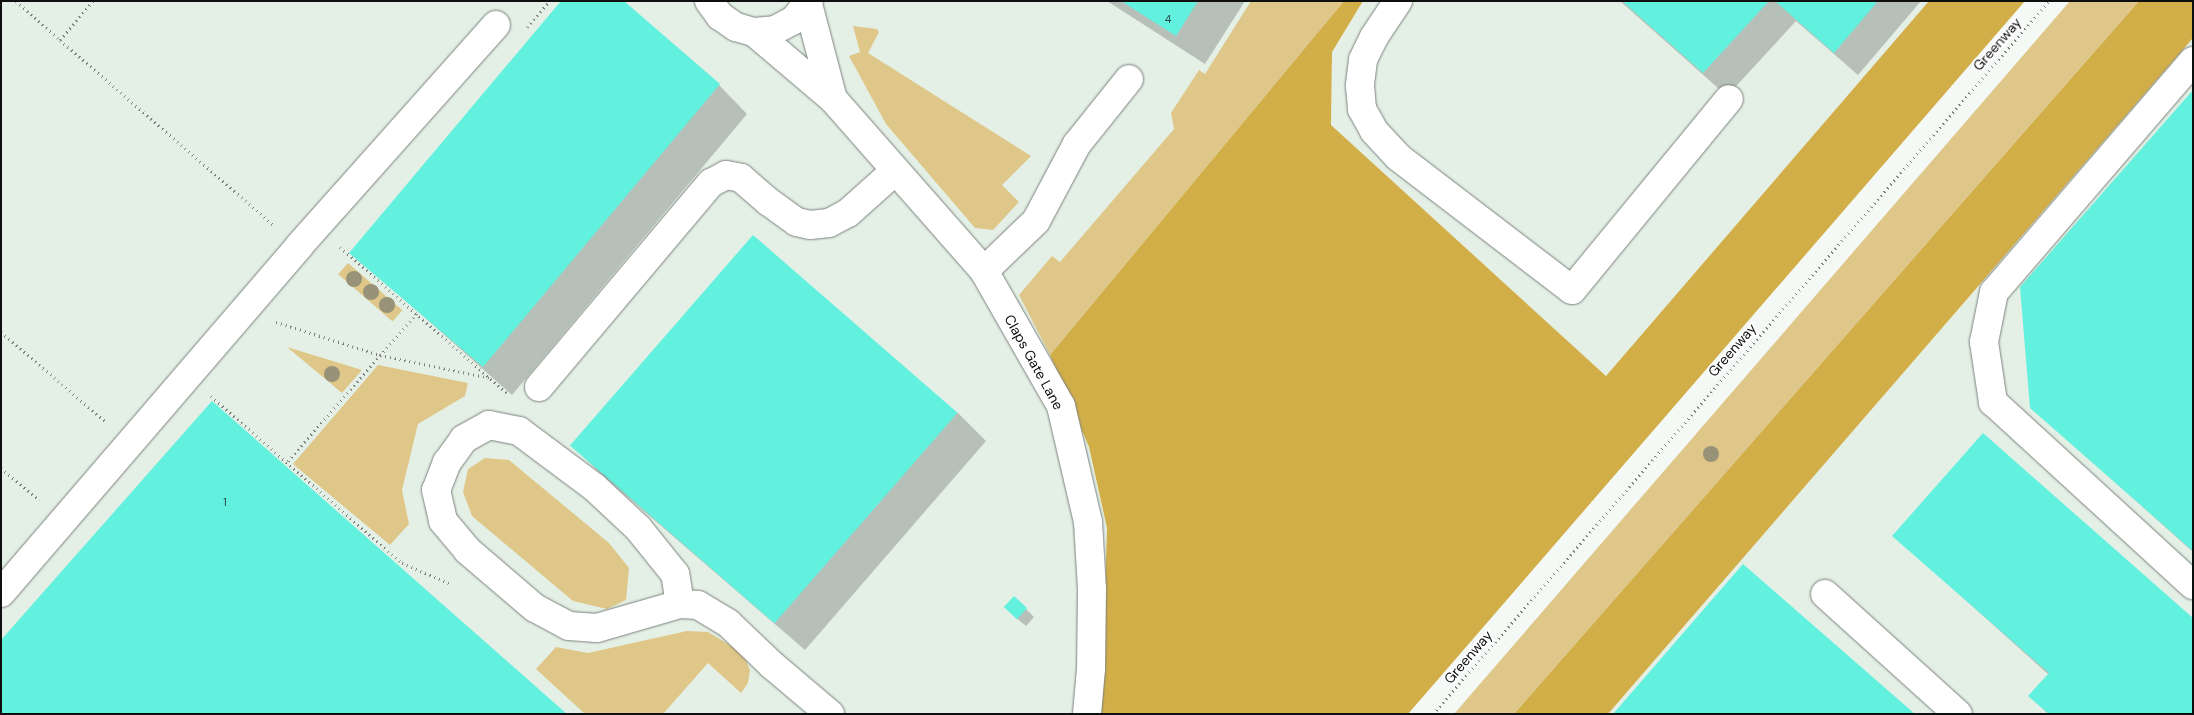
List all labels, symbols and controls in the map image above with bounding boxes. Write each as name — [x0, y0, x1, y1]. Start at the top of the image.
house number: 4 — [1165, 12, 1171, 26]
street label: Greenway — [1969, 14, 2025, 74]
street label: Claps Gate Lane — [1001, 311, 1067, 413]
street label: Greenway — [1704, 320, 1760, 380]
house number: 1 — [223, 495, 227, 509]
street label: Greenway — [1440, 627, 1496, 687]

